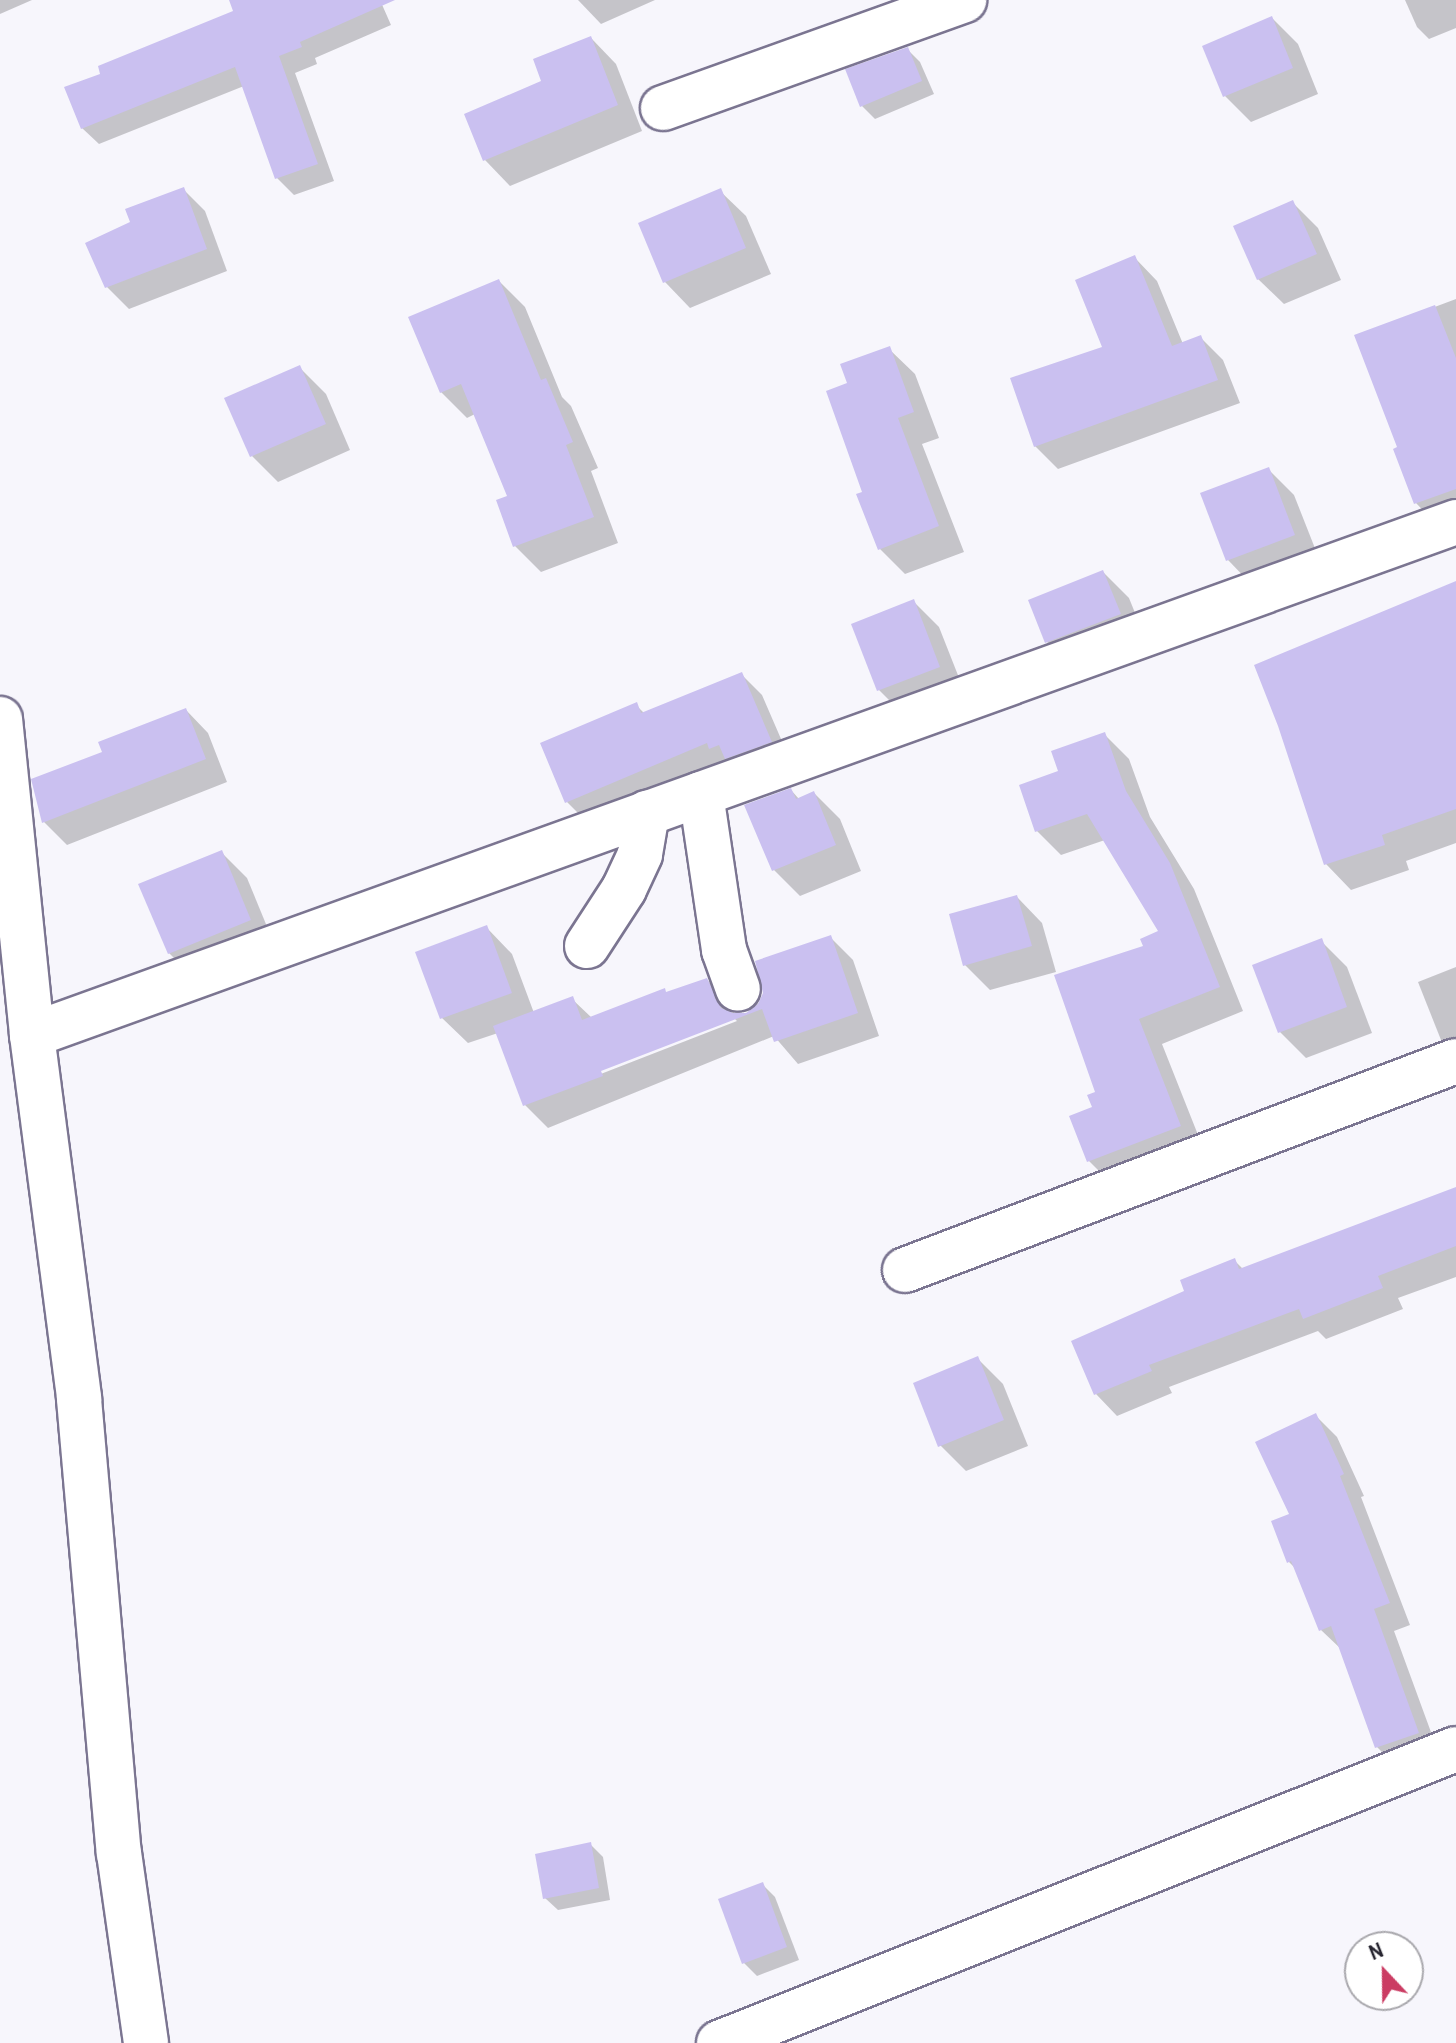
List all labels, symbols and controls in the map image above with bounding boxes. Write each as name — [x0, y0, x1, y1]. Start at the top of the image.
north arrow — [1344, 1931, 1424, 2011]
text: N — [1364, 1934, 1387, 1967]

